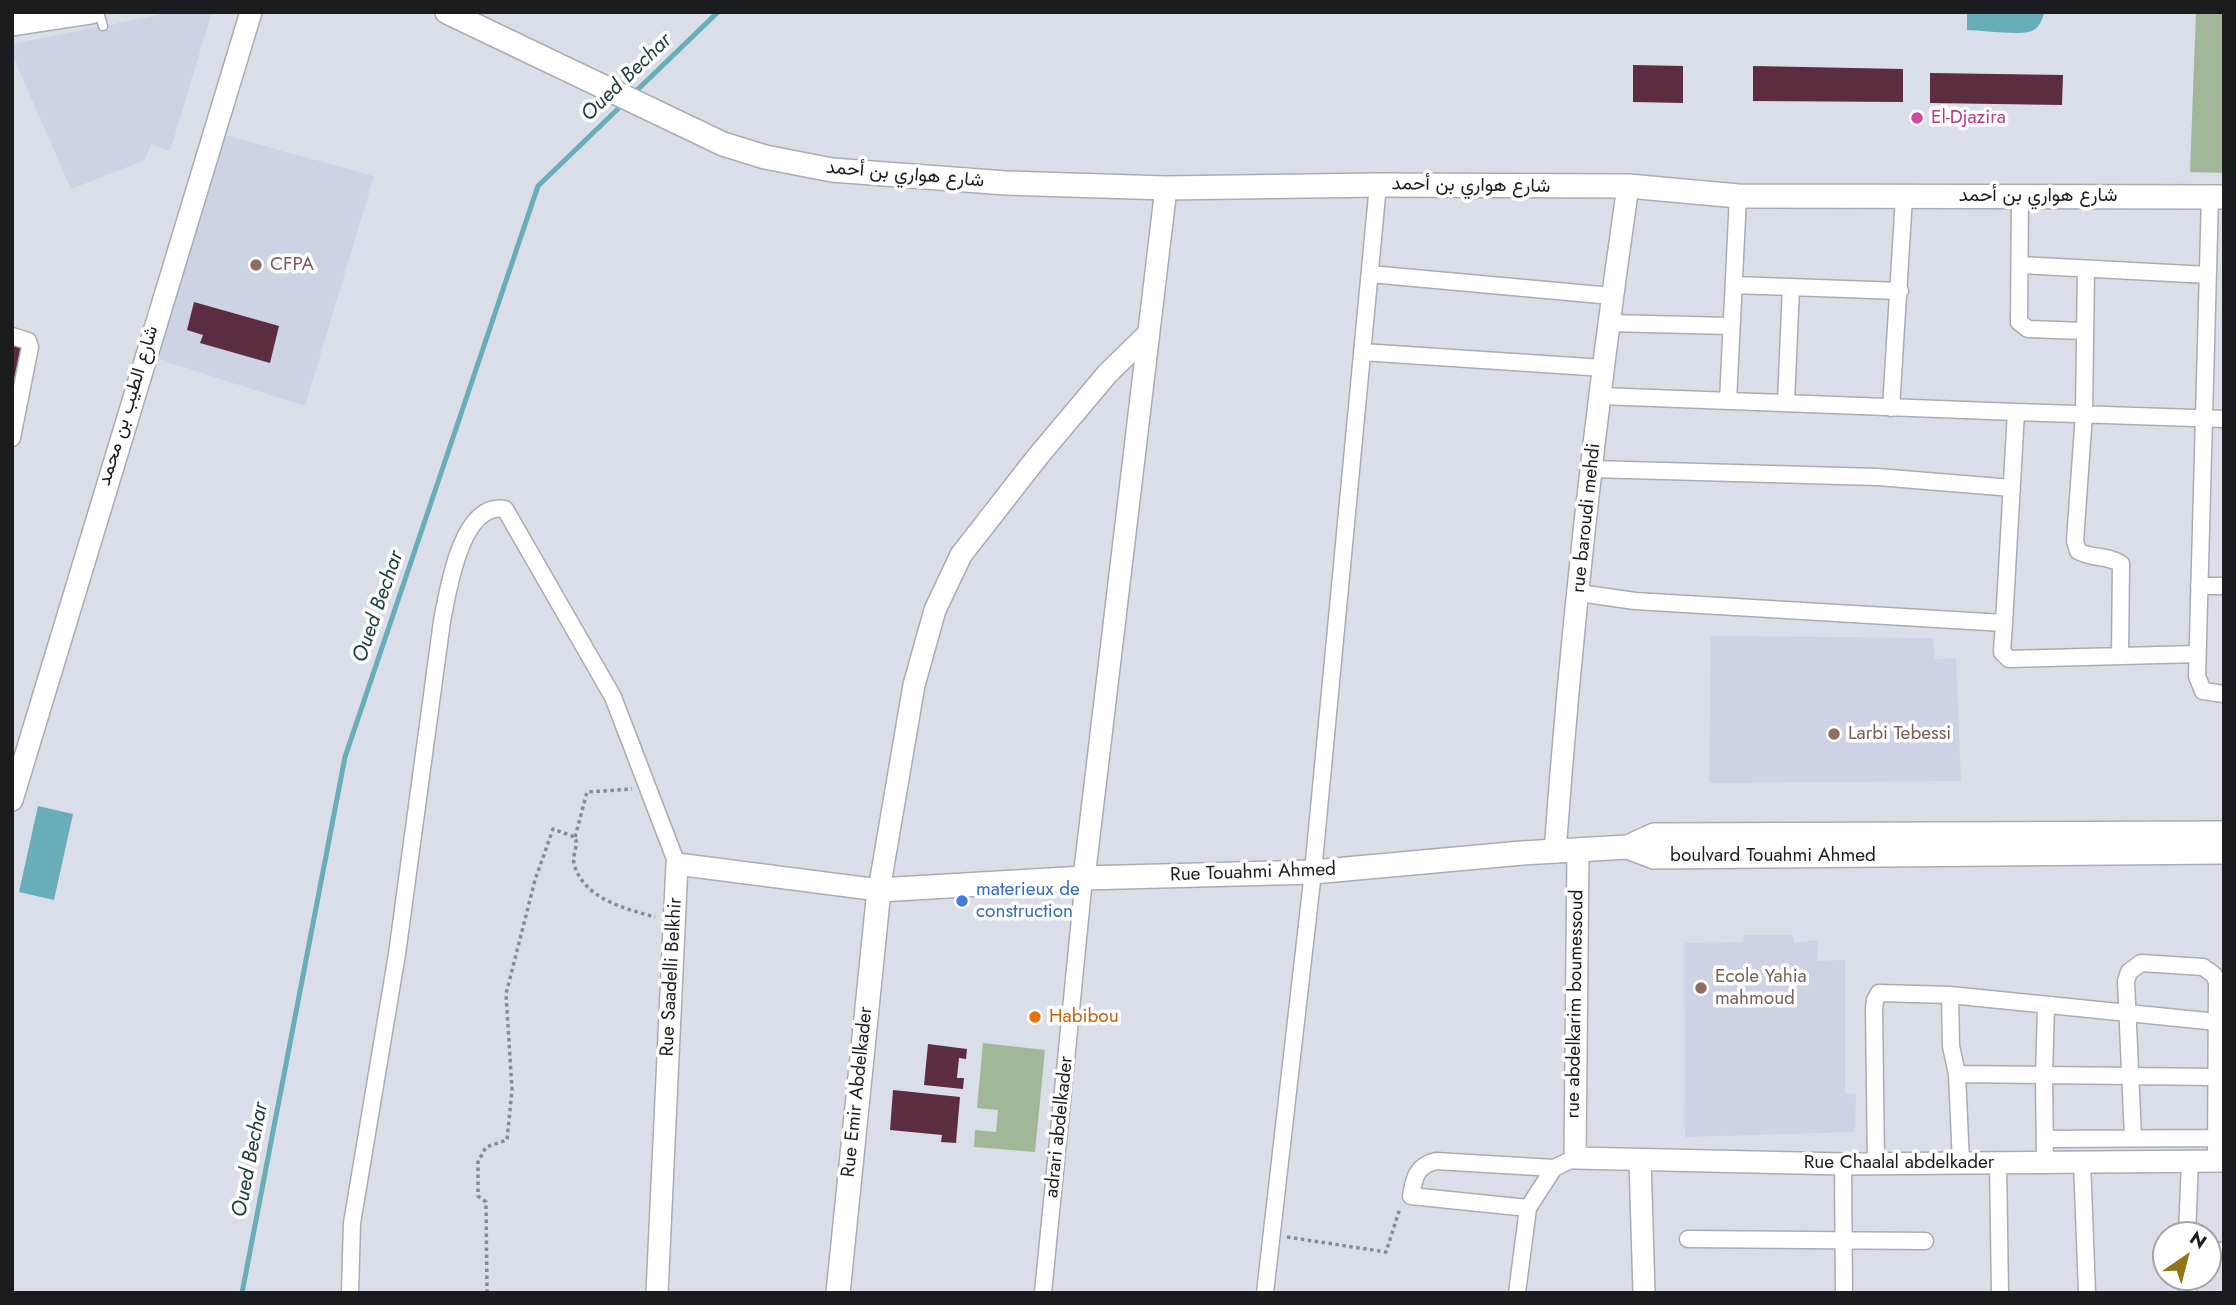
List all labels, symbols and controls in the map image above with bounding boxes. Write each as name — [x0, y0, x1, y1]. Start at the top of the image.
water label: Oued Bechar — [576, 29, 678, 127]
place label: El-Djazira — [1931, 107, 2006, 129]
marker: El-Djazira — [1909, 110, 1925, 126]
street label: شارع هواري بن أحمد — [825, 157, 985, 193]
street label: شارع هواري بن أحمد — [1391, 173, 1551, 199]
street label: شارع هواري بن أحمد — [1959, 185, 2117, 207]
place label: CFPA — [270, 254, 314, 276]
marker: CFPA — [248, 257, 264, 273]
street label: شارع الطيب بن محمد — [94, 323, 164, 489]
street label: rue baroudi mehdi — [1568, 442, 1606, 594]
water label: Oued Bechar — [348, 548, 410, 666]
place label: Larbi Tebessi — [1848, 723, 1951, 745]
marker: Larbi Tebessi — [1826, 726, 1842, 742]
street label: boulvard Touahmi Ahmed — [1670, 845, 1876, 867]
street label: Rue Touahmi Ahmed — [1170, 859, 1336, 887]
place label: materieux de construction — [976, 879, 1080, 923]
street label: rue abdelkarim boumessoud — [1563, 889, 1589, 1119]
marker: materieux de construction — [954, 893, 970, 909]
street label: Rue Saadelli Belkhir — [656, 897, 688, 1057]
place label: Ecole Yahia mahmoud — [1715, 966, 1807, 1010]
marker: Ecole Yahia mahmoud — [1693, 980, 1709, 996]
street label: Rue Emir Abdelkader — [838, 1006, 878, 1178]
place label: Habibou — [1049, 1006, 1119, 1028]
marker: Habibou — [1027, 1009, 1043, 1025]
street label: adrari abdelkader — [1041, 1055, 1079, 1199]
water label: Oued Bechar — [228, 1101, 274, 1219]
street label: Rue Chaalal abdelkader — [1804, 1152, 1994, 1174]
north arrow — [2152, 1221, 2222, 1291]
text: N — [2184, 1225, 2212, 1255]

